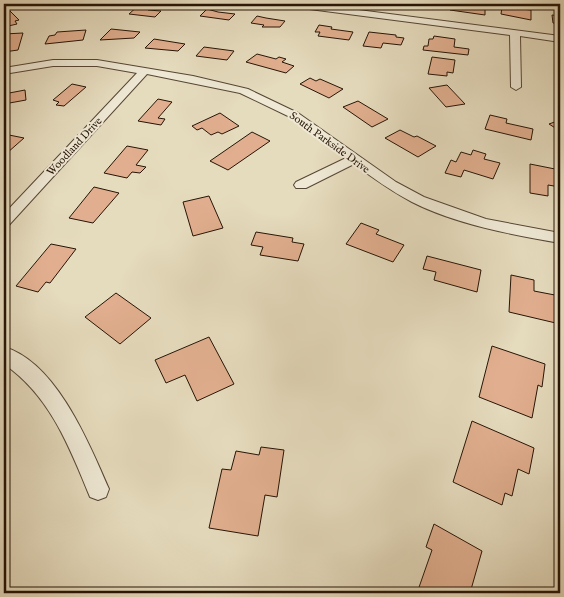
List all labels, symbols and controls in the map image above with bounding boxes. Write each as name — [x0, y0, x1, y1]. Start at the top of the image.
street label: South Parkside Drive — [287, 109, 372, 177]
street label: Woodland Drive — [44, 114, 105, 179]

